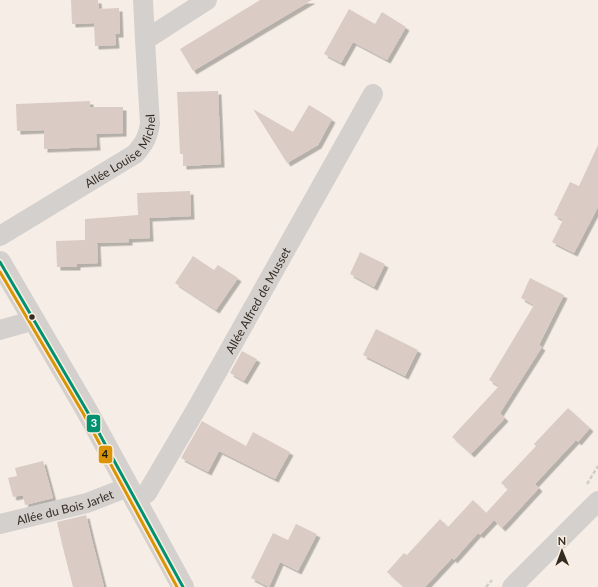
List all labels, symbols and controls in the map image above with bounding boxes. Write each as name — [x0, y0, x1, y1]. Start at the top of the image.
street label: Allée Louise Michel — [82, 114, 158, 190]
street label: Allée Alfred de Musset — [222, 244, 293, 356]
unlabelled marker — [27, 312, 37, 322]
line badge: 3 — [86, 414, 101, 433]
text: 3 — [91, 416, 97, 429]
line badge: 4 — [98, 445, 113, 464]
text: 4 — [102, 447, 109, 460]
street label: Allée du Bois Jarlet — [15, 486, 116, 527]
north arrow — [542, 531, 582, 571]
text: N — [557, 534, 566, 547]

